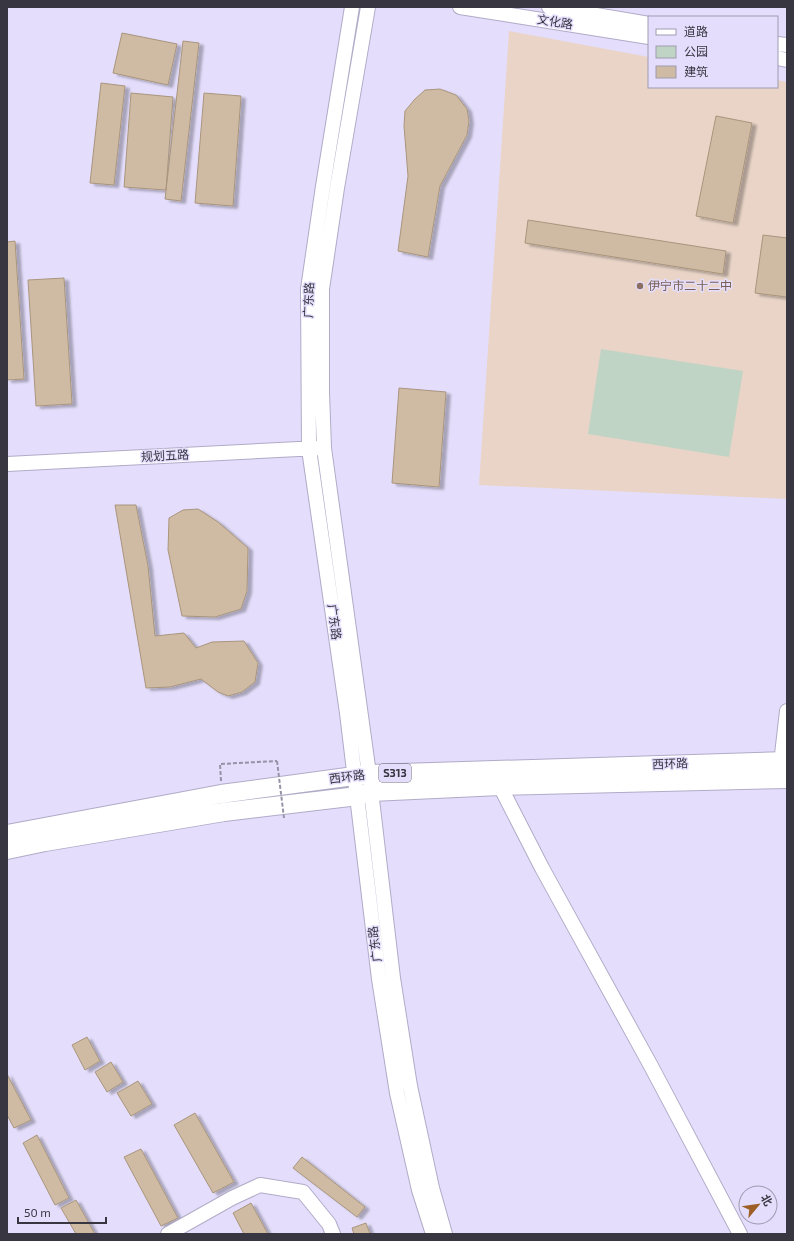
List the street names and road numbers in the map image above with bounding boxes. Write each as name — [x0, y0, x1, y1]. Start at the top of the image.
street label: 文化路 — [536, 11, 574, 31]
street label: 广东路 — [300, 282, 316, 318]
street label: 规划五路 — [141, 447, 189, 463]
street label: 广东路 — [326, 603, 344, 641]
street label: 西环路 — [652, 755, 688, 771]
road number: S313 — [379, 764, 411, 782]
street label: 西环路 — [328, 767, 366, 785]
street label: 广东路 — [365, 925, 383, 963]

